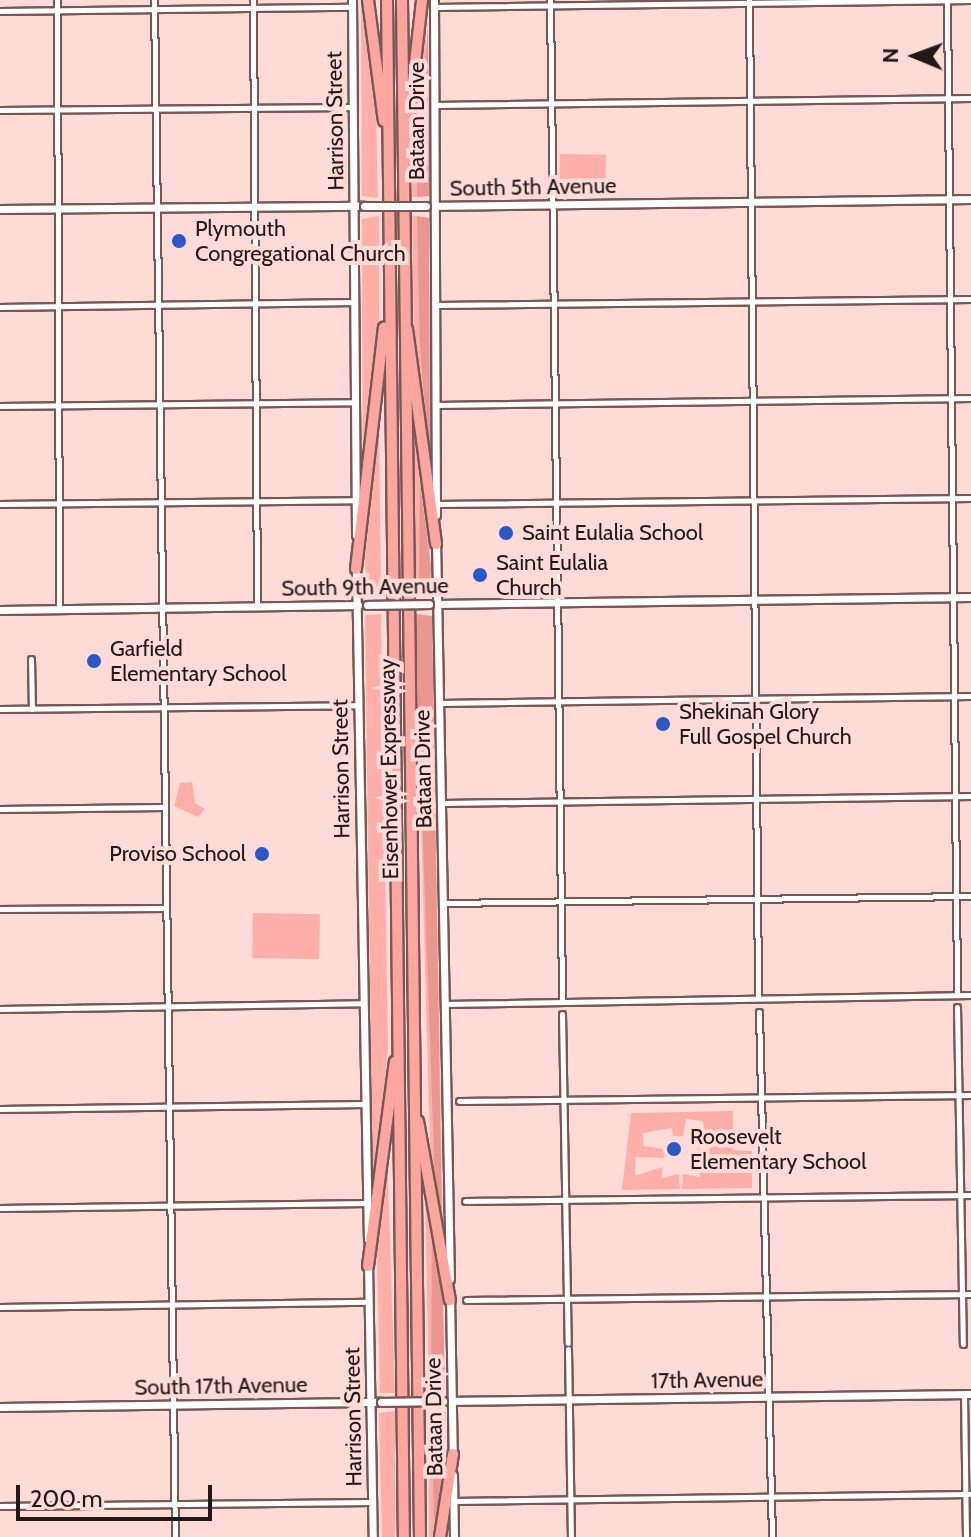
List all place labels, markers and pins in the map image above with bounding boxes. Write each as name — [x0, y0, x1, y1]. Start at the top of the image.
place label: Plymouth Congregational Church — [195, 215, 406, 266]
marker: Plymouth Congregational Church — [170, 232, 188, 250]
place label: Saint Eulalia School — [522, 520, 703, 546]
marker: Saint Eulalia School — [497, 524, 515, 542]
place label: Saint Eulalia Church — [496, 549, 608, 600]
marker: Saint Eulalia Church — [471, 566, 489, 584]
place label: Garfield Elementary School — [110, 635, 286, 686]
marker: Garfield Elementary School — [85, 652, 103, 670]
place label: Shekinah Glory Full Gospel Church — [679, 698, 852, 750]
marker: Shekinah Glory Full Gospel Church — [654, 715, 672, 733]
place label: Proviso School — [109, 841, 246, 867]
marker: Proviso School — [253, 845, 271, 863]
place label: Roosevelt Elementary School — [690, 1123, 866, 1174]
marker: Roosevelt Elementary School — [665, 1140, 683, 1158]

